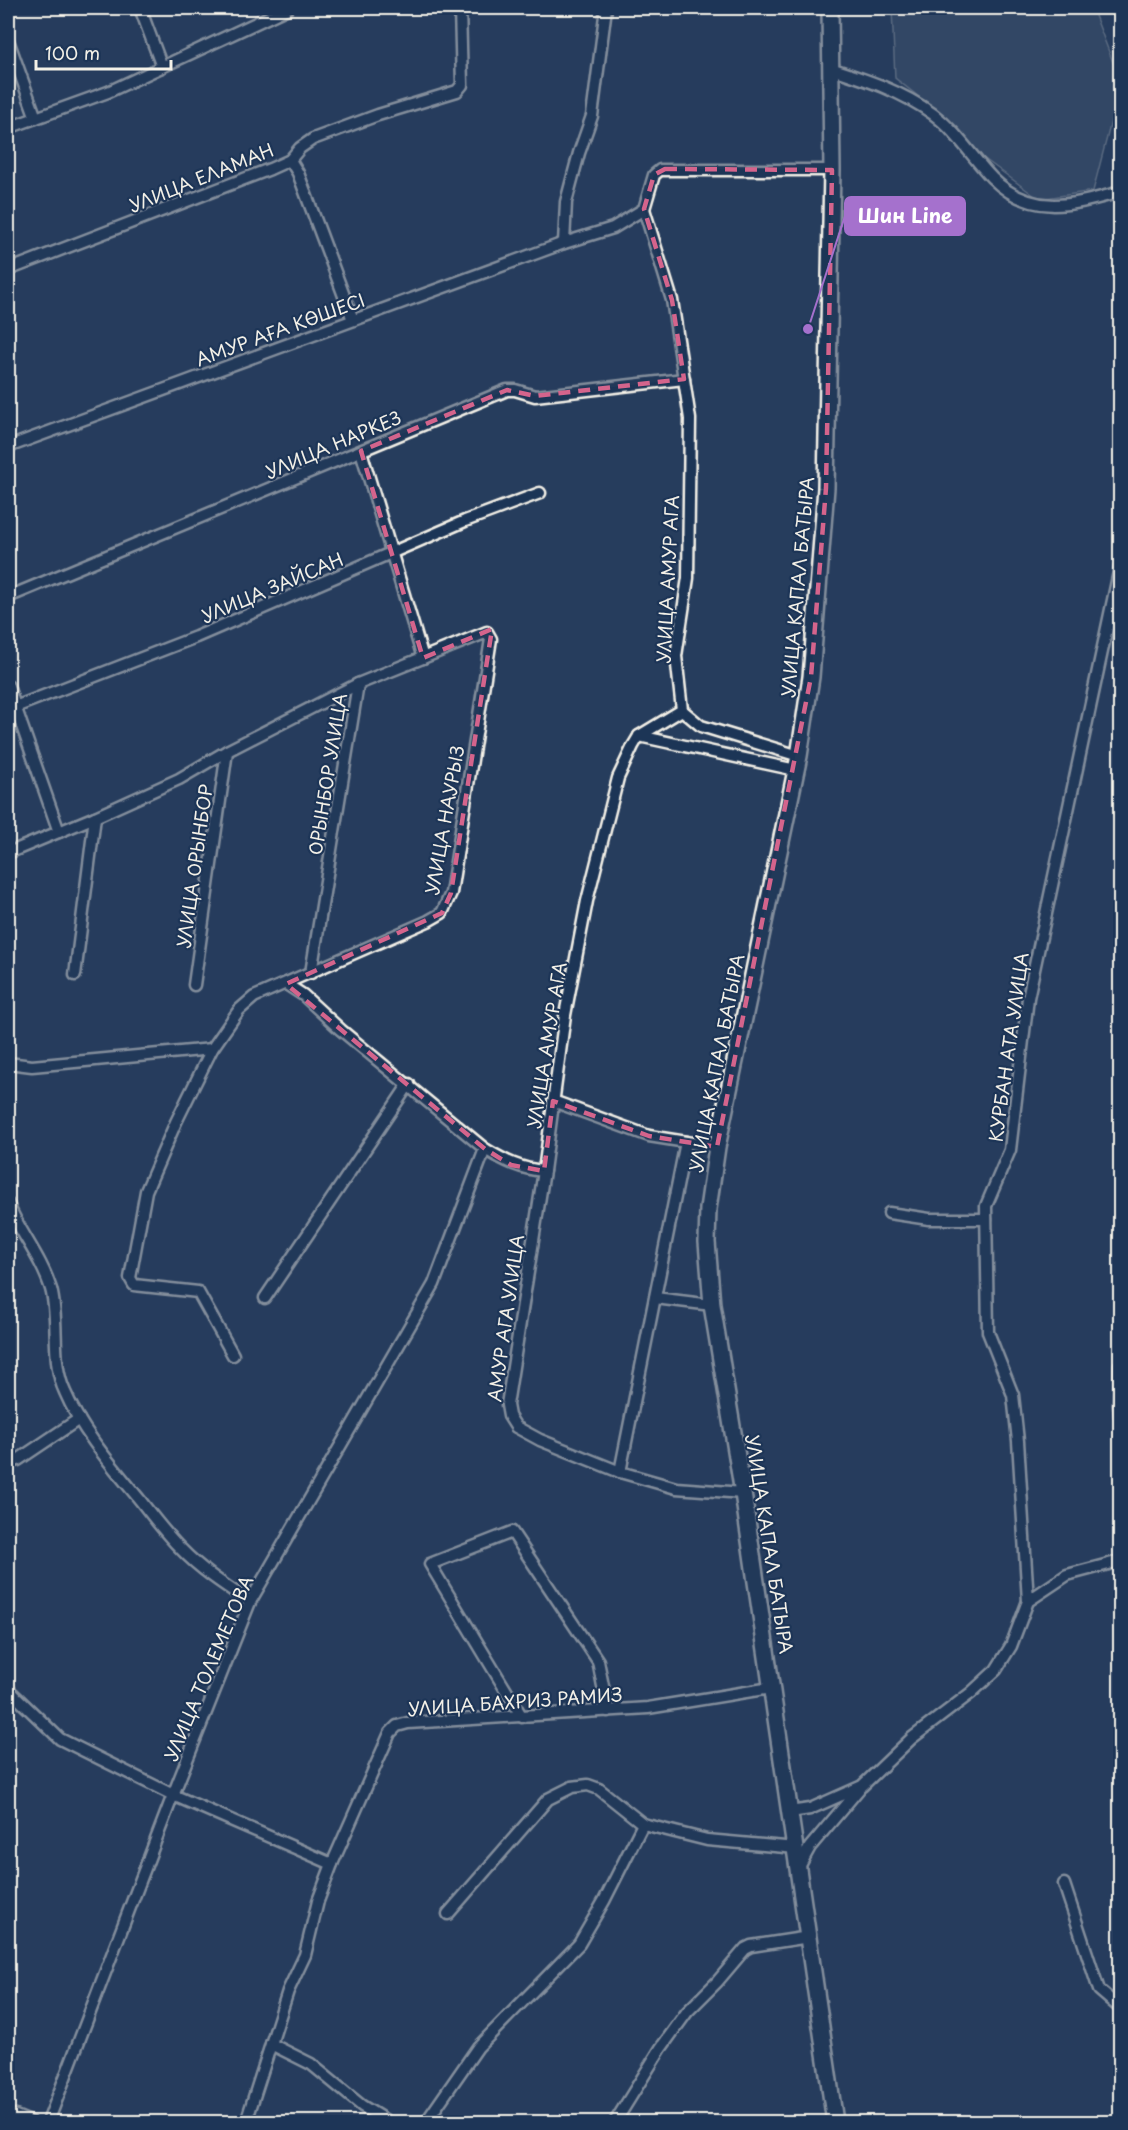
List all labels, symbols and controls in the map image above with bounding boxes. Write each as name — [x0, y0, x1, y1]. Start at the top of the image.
scale bar — [36, 33, 171, 71]
text: 100 m — [45, 39, 100, 66]
street label: УЛИЦА ЕЛАМАН — [125, 136, 277, 218]
callout: Шин Line — [845, 197, 965, 235]
text: Шин Line — [858, 200, 952, 230]
street label: АМУР АҒА КӨШЕСІ — [192, 286, 368, 372]
street label: УЛИЦА НАРКЕЗ — [261, 403, 405, 485]
street label: УЛИЦА КАПАЛ БАТЫРА — [774, 475, 820, 699]
street label: УЛИЦА АМУР АГА — [649, 494, 685, 664]
street label: УЛИЦА ЗАЙСАН — [197, 545, 347, 629]
street label: ОРЫНБОР УЛИЦА — [301, 691, 353, 857]
street label: УЛИЦА НАУРЫЗ — [418, 743, 470, 897]
street label: УЛИЦА ОРЫНБОР — [169, 782, 219, 950]
street label: КУРБАН АТА УЛИЦА — [981, 950, 1035, 1143]
street label: УЛИЦА КАПАЛ БАТЫРА — [682, 951, 750, 1174]
street label: УЛИЦА АМУР АГА — [520, 960, 572, 1130]
street label: АМУР АГА УЛИЦА — [480, 1232, 530, 1403]
street label: УЛИЦА КАПАЛ БАТЫРА — [739, 1432, 801, 1656]
street label: УЛИЦА ТОЛЕМЕТОВА — [157, 1571, 259, 1765]
street label: УЛИЦА БАХРИЗ РАМИЗ — [407, 1680, 623, 1722]

